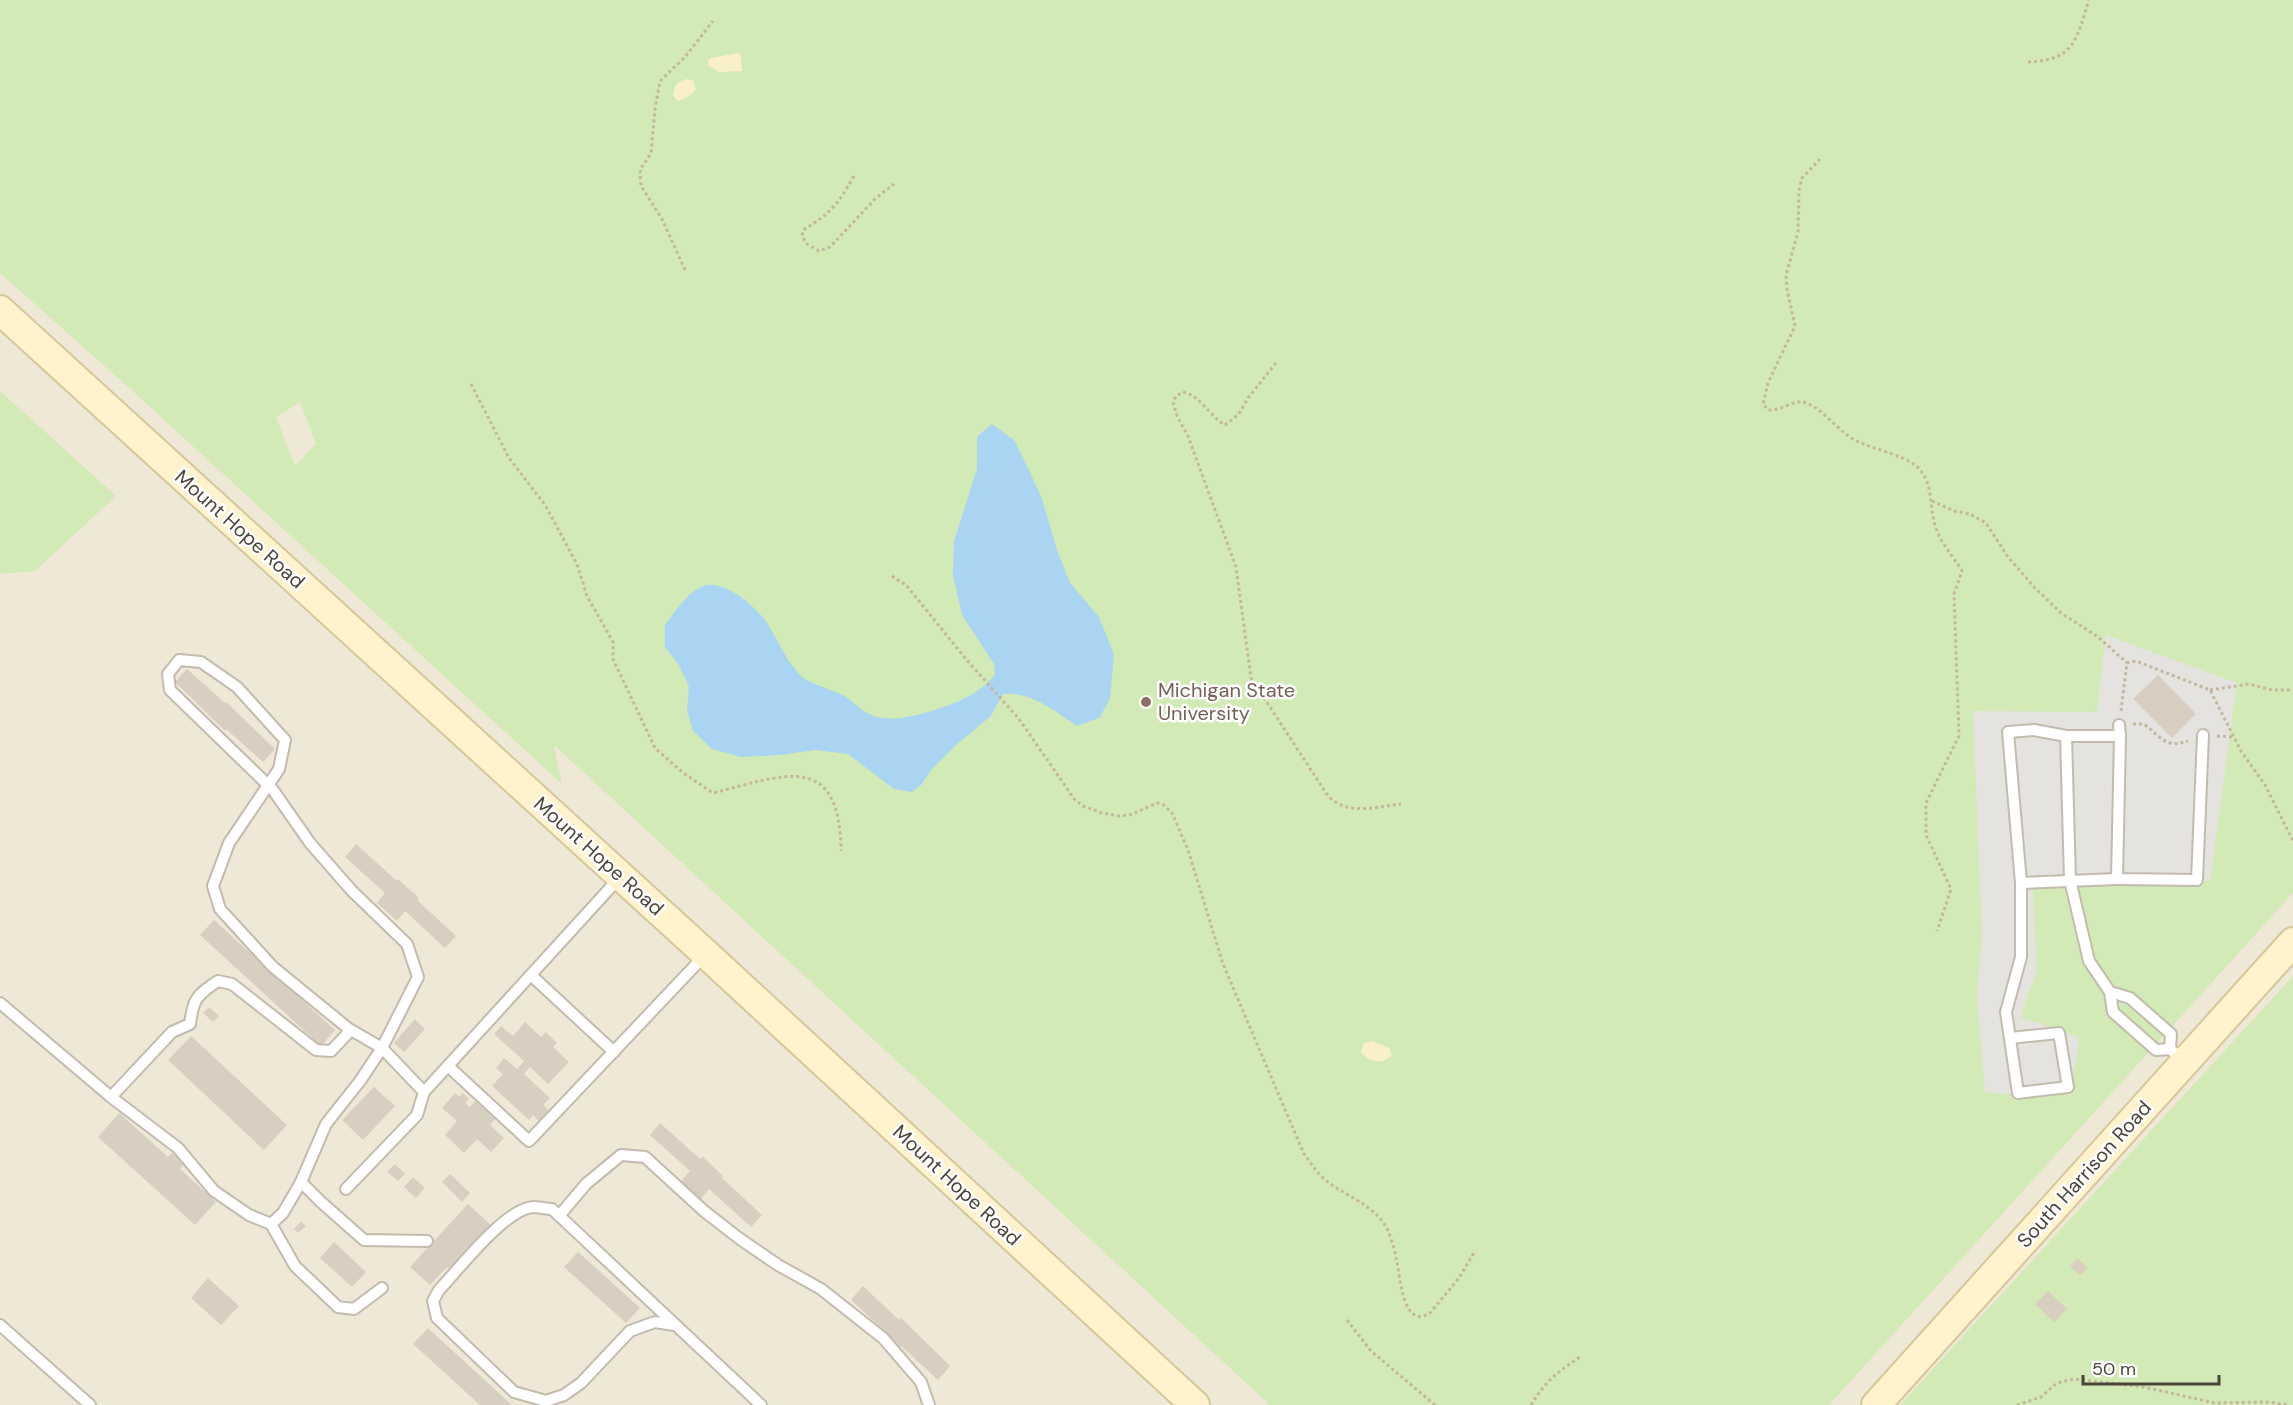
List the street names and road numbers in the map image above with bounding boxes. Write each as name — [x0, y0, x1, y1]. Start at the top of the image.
street label: Mount Hope Road — [170, 464, 310, 594]
street label: Mount Hope Road — [529, 791, 669, 921]
street label: South Harrison Road — [2011, 1095, 2157, 1253]
street label: Mount Hope Road — [887, 1119, 1027, 1251]

